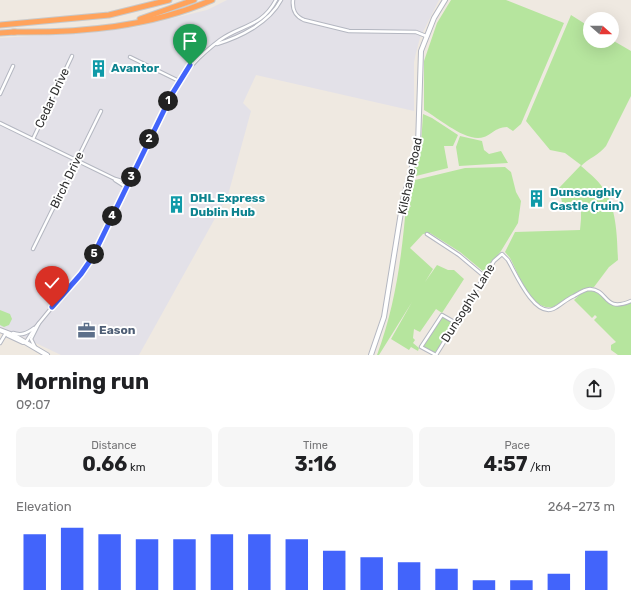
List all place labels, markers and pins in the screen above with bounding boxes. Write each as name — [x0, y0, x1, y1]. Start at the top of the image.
pin — [173, 24, 207, 65]
building icon: Avantor — [88, 58, 108, 78]
place label: Avantor — [111, 61, 160, 75]
pin: 1 — [158, 91, 178, 111]
pin: 2 — [139, 129, 159, 149]
pin: 3 — [121, 167, 141, 187]
place label: Dunsoughly Castle (ruin) — [550, 185, 624, 213]
building icon: Dunsoughly Castle (ruin) — [527, 189, 547, 209]
place label: DHL Express Dublin Hub — [190, 191, 265, 219]
building icon: DHL Express Dublin Hub — [167, 195, 187, 215]
pin: 4 — [102, 206, 122, 226]
pin: 5 — [84, 244, 104, 264]
pin — [35, 266, 69, 307]
office icon: Eason — [76, 320, 96, 340]
place label: Eason — [99, 323, 136, 337]

